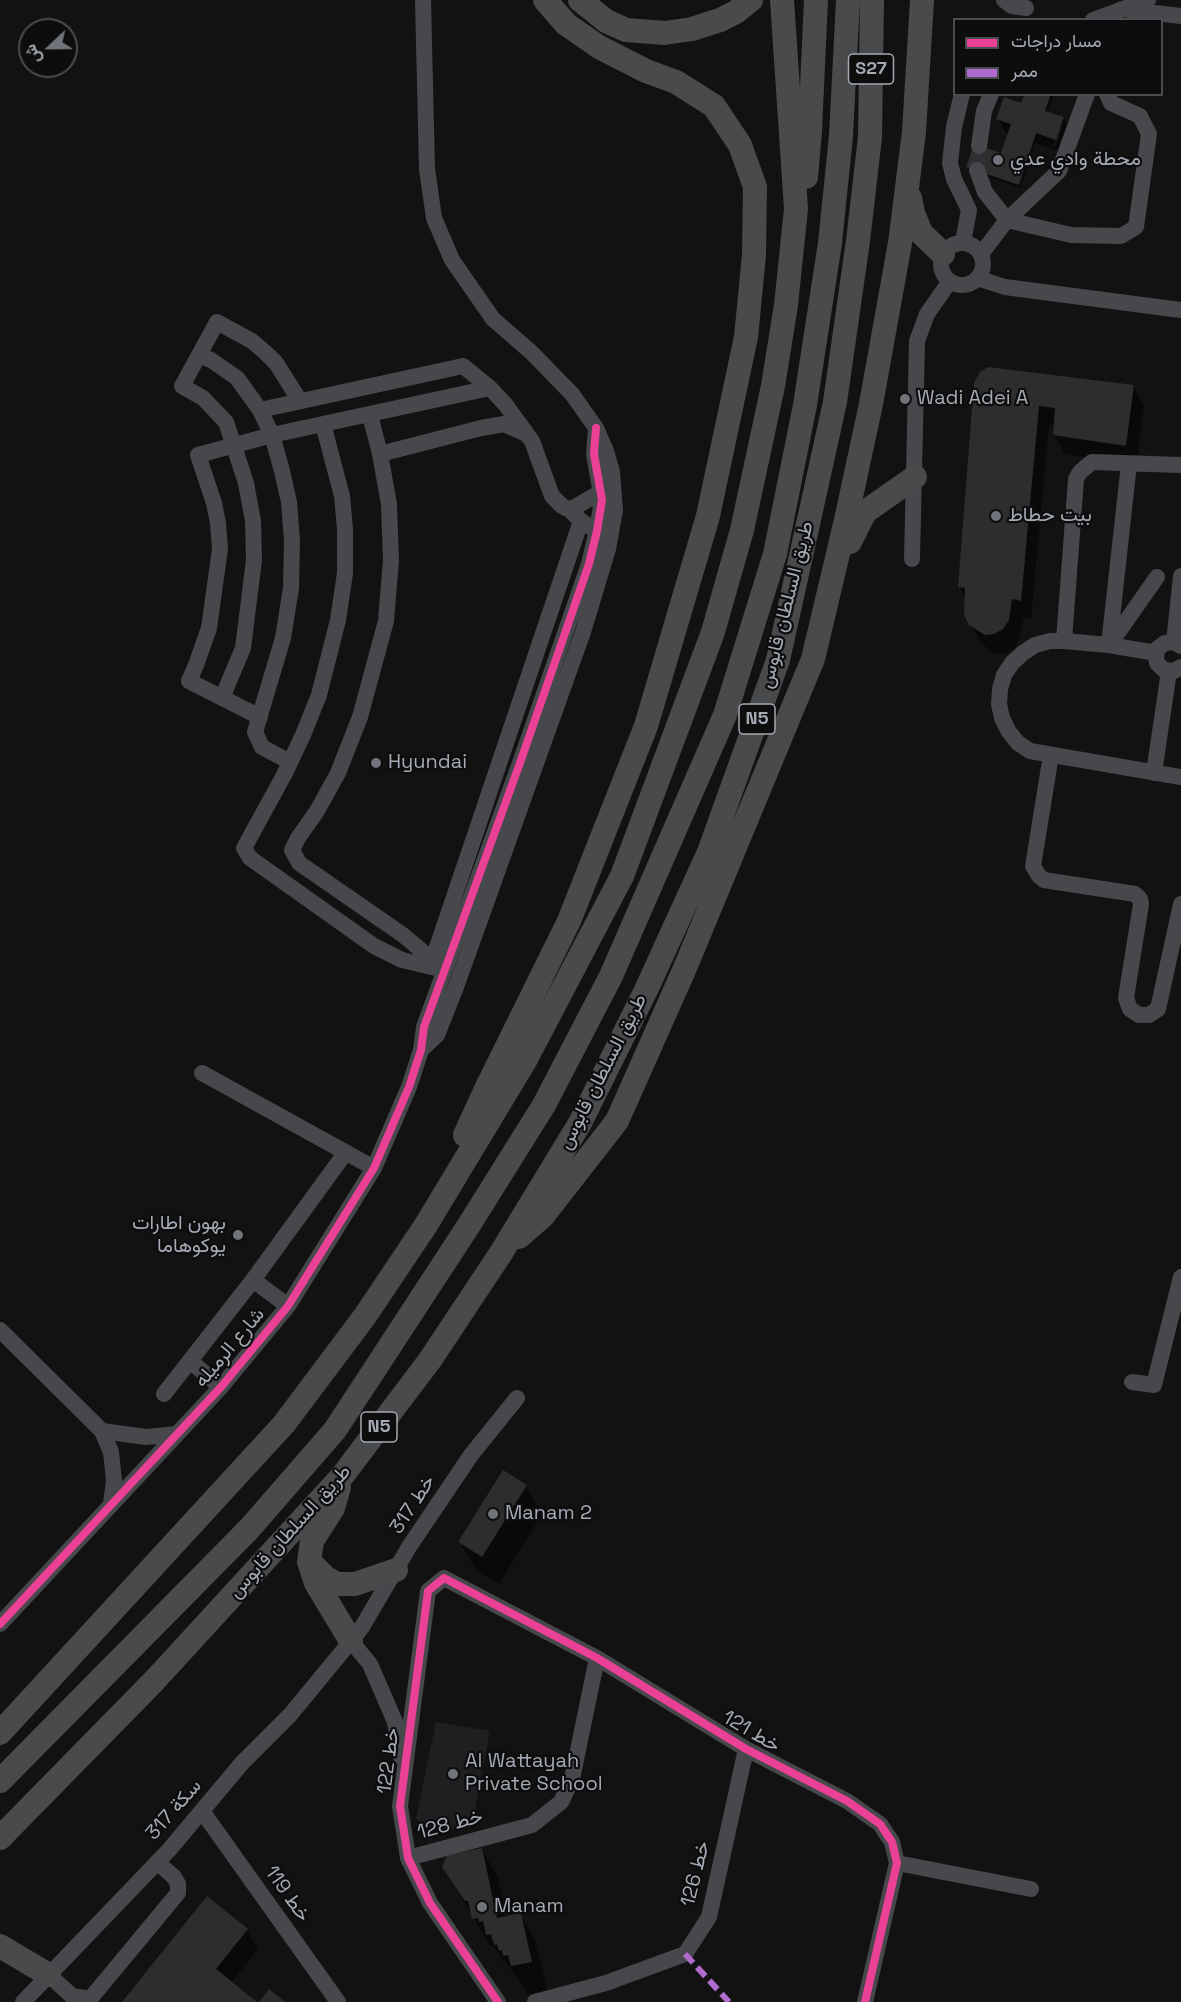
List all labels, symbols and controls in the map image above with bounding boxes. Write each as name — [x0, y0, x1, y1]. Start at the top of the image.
north arrow — [18, 18, 78, 78]
legend — [953, 18, 1163, 96]
text: مسار دراجات — [1011, 29, 1102, 52]
text: ش — [19, 41, 46, 67]
road number: S27 — [848, 54, 894, 84]
text: ممر — [1011, 59, 1038, 82]
place label: محطة وادي عدي — [1010, 148, 1141, 172]
marker: محطة وادي عدي — [991, 153, 1005, 167]
place label: Wadi Adei A — [917, 387, 1028, 411]
marker: Wadi Adei A — [898, 392, 912, 406]
place label: بيت حطاط — [1008, 504, 1092, 528]
marker: بيت حطاط — [989, 509, 1003, 523]
street label: طريق السلطان قابوس — [755, 519, 819, 691]
road number: N5 — [739, 704, 775, 734]
place label: Hyundai — [388, 751, 467, 775]
marker: Hyundai — [369, 756, 383, 770]
street label: طريق السلطان قابوس — [553, 990, 653, 1154]
place label: بهون اطارات يوكوهاما — [132, 1212, 226, 1259]
marker: بهون اطارات يوكوهاما — [231, 1228, 245, 1242]
street label: شارع الرميله — [190, 1303, 270, 1393]
road number: N5 — [361, 1412, 397, 1442]
street label: طريق السلطان قابوس — [224, 1460, 356, 1604]
street label: خط 317 — [385, 1471, 441, 1539]
place label: Manam 2 — [505, 1502, 592, 1526]
marker: Manam 2 — [486, 1507, 500, 1521]
street label: خط 121 — [718, 1706, 784, 1758]
street label: خط 122 — [373, 1727, 405, 1795]
place label: Al Wattayah Private School — [465, 1750, 603, 1797]
marker: Al Wattayah Private School — [446, 1767, 460, 1781]
street label: سكة 317 — [141, 1775, 207, 1845]
street label: خط 128 — [415, 1805, 485, 1845]
street label: خط 126 — [676, 1839, 716, 1909]
street label: خط 119 — [259, 1861, 315, 1927]
place label: Manam — [494, 1895, 564, 1919]
marker: Manam — [475, 1900, 489, 1914]

